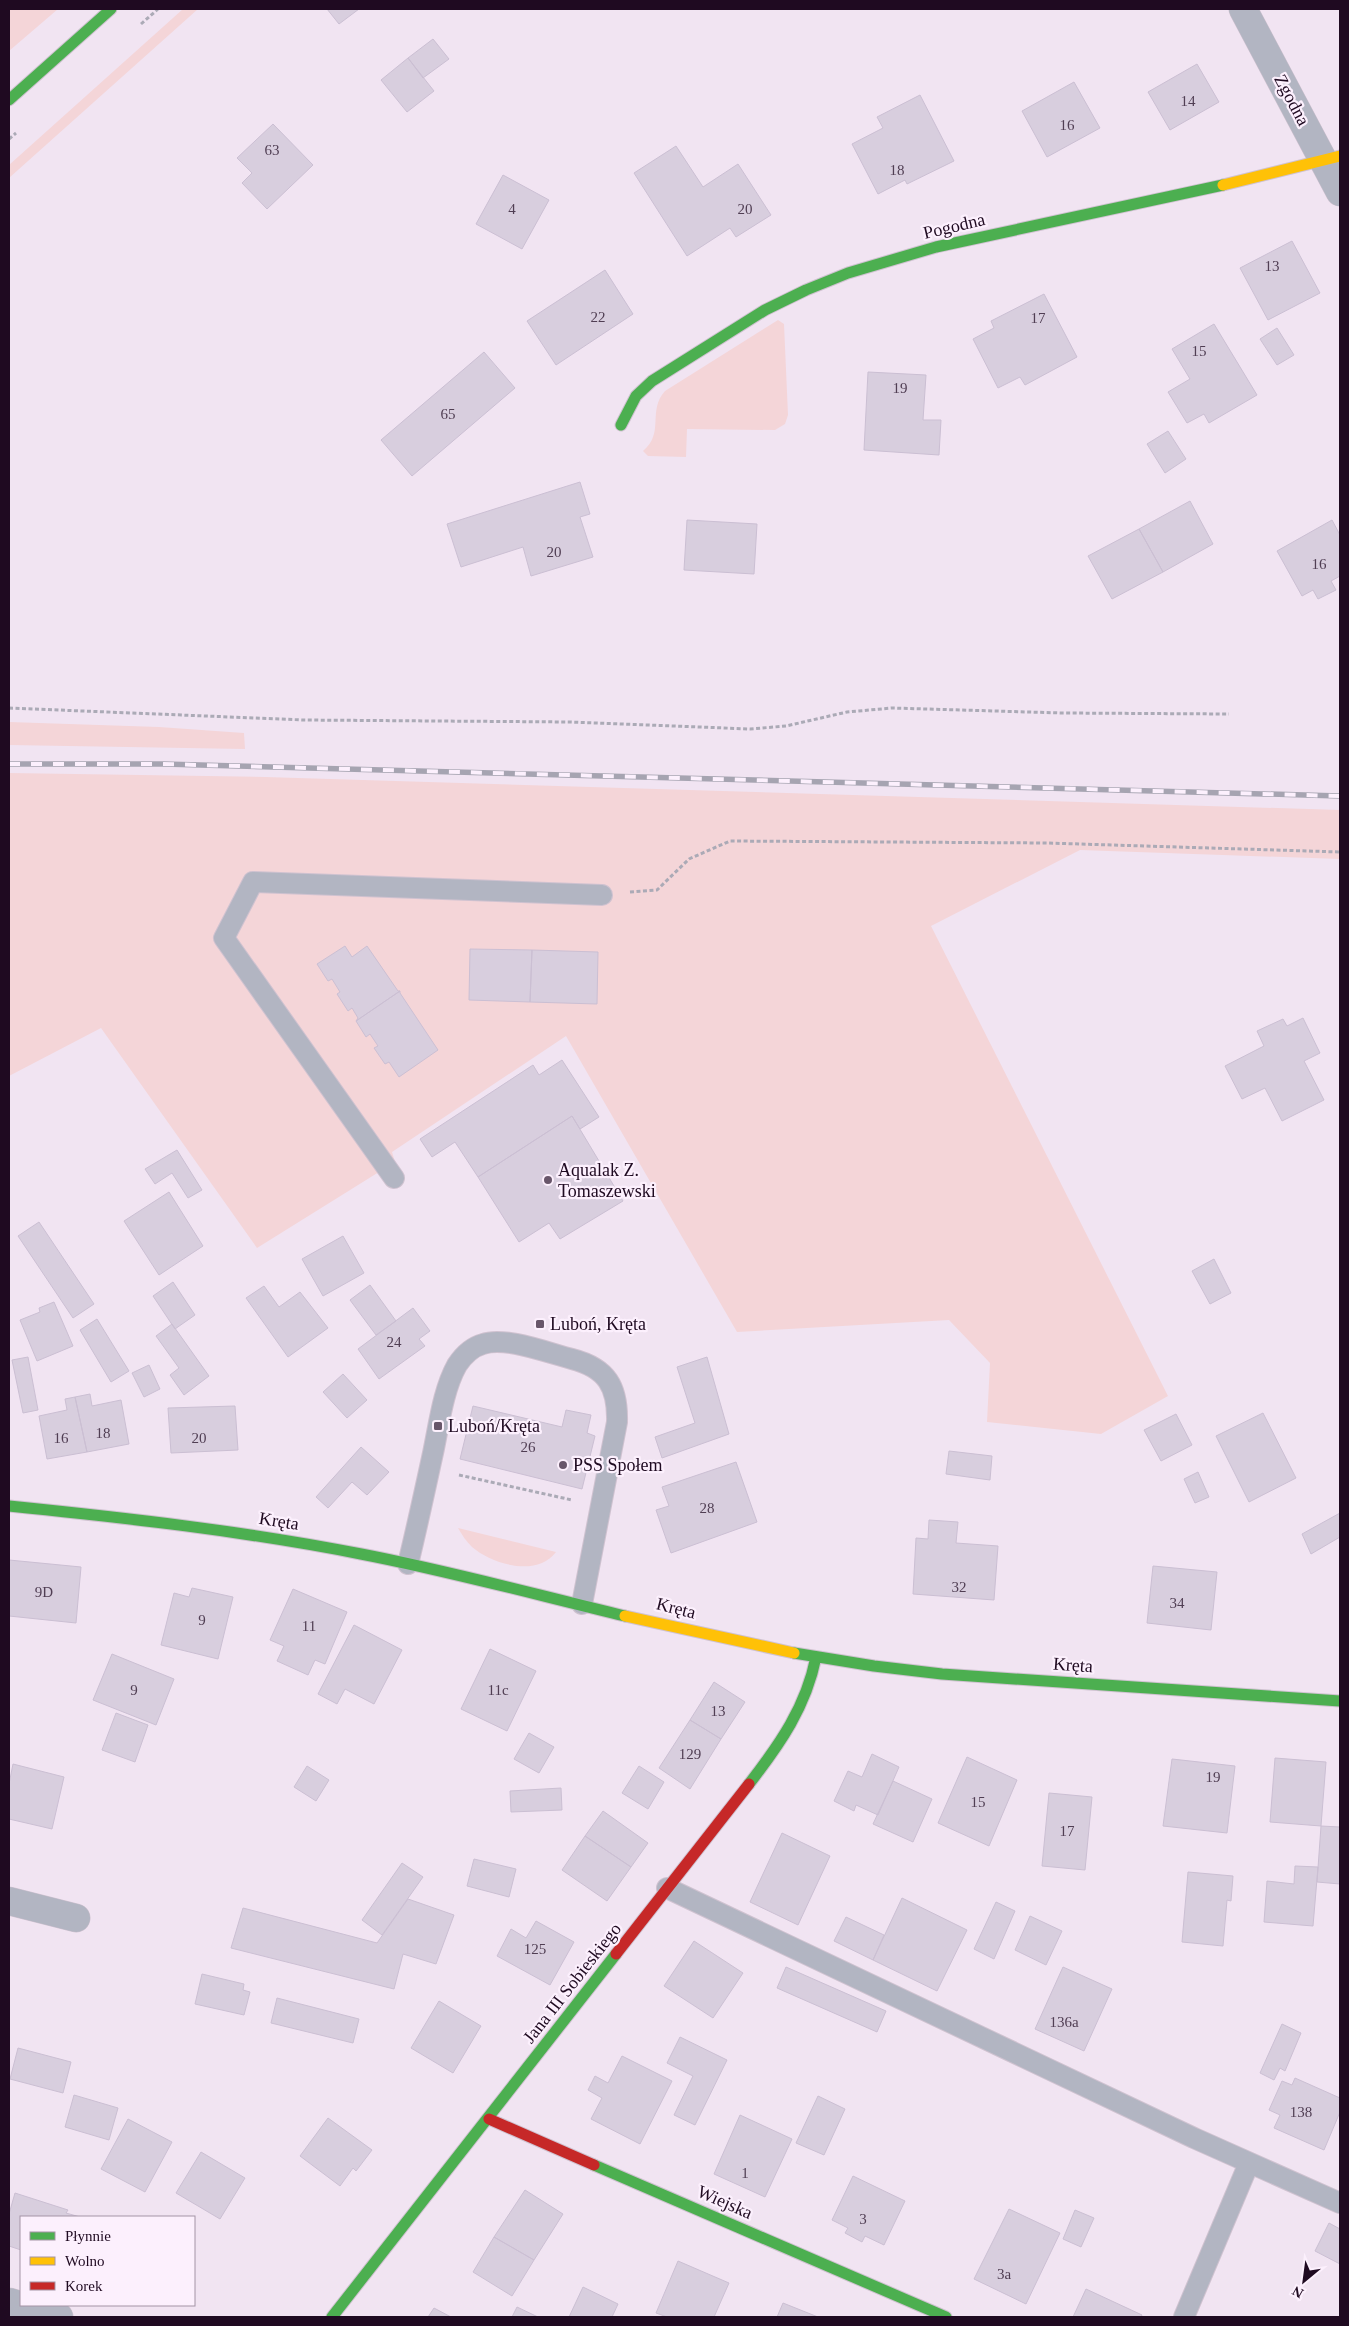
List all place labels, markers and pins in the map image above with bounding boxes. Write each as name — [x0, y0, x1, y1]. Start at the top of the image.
place label: Aqualak Z. Tomaszewski — [558, 1160, 656, 1201]
marker: Aqualak Z. Tomaszewski — [542, 1174, 554, 1186]
place label: Luboń, Kręta — [550, 1314, 646, 1334]
marker: Luboń, Kręta — [534, 1318, 546, 1330]
place label: Luboń/Kręta — [448, 1416, 540, 1436]
marker: Luboń/Kręta — [432, 1420, 444, 1432]
place label: PSS Społem — [573, 1455, 663, 1475]
marker: PSS Społem — [557, 1459, 569, 1471]

